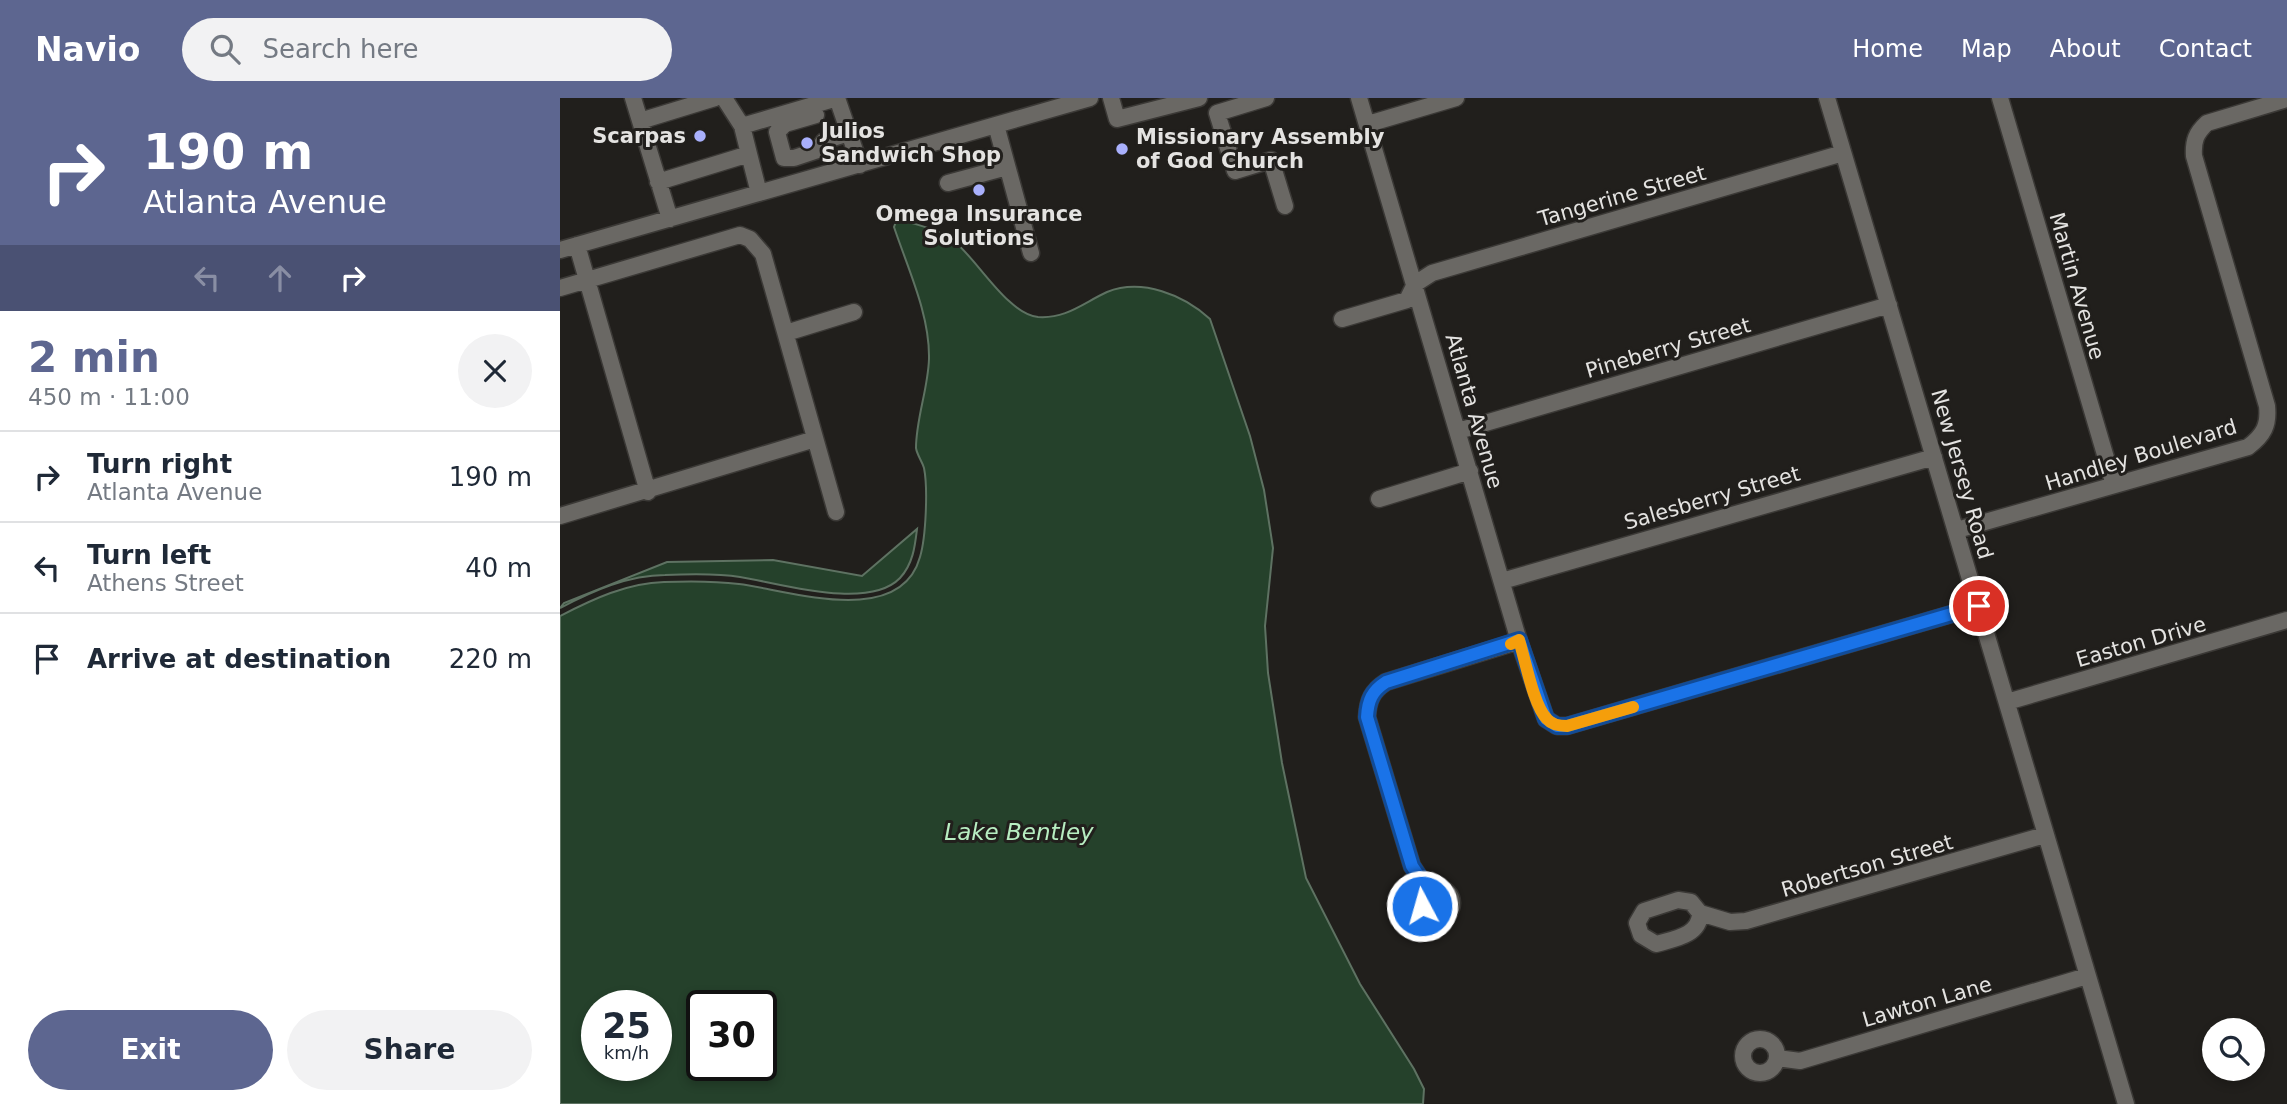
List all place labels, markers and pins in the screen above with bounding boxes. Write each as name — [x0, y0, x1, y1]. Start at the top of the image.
place label: Julios Sandwich Shop — [819, 119, 1001, 167]
place label: Scarpas — [592, 124, 686, 148]
place label: Missionary Assembly of God Church — [1136, 125, 1385, 173]
marker: Scarpas — [692, 128, 708, 144]
marker: Julios Sandwich Shop — [799, 135, 815, 151]
marker: Missionary Assembly of God Church — [1114, 141, 1130, 157]
marker: Omega Insurance Solutions — [971, 182, 987, 198]
place label: Omega Insurance Solutions — [876, 202, 1082, 250]
pin — [1949, 576, 2009, 636]

